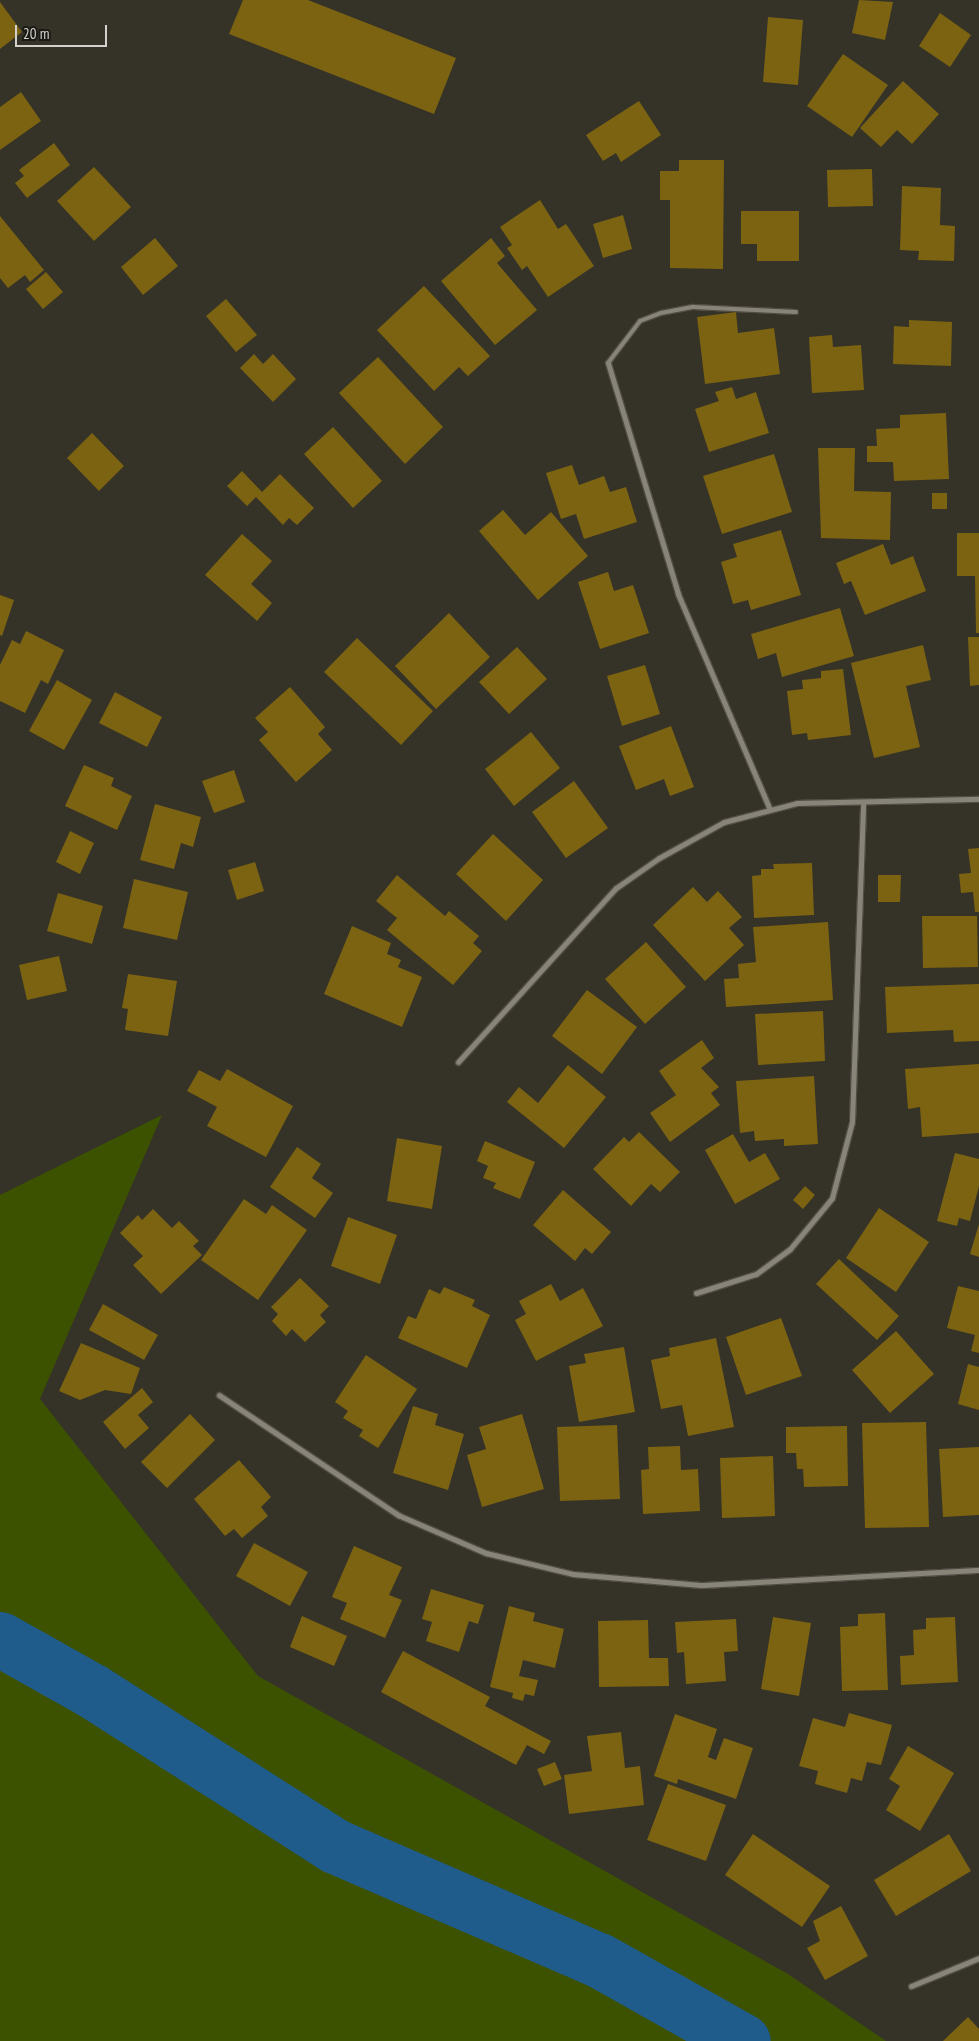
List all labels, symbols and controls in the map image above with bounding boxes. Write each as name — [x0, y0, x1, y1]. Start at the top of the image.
scale bar — [18, 15, 110, 47]
text: 20 m — [23, 24, 49, 43]

